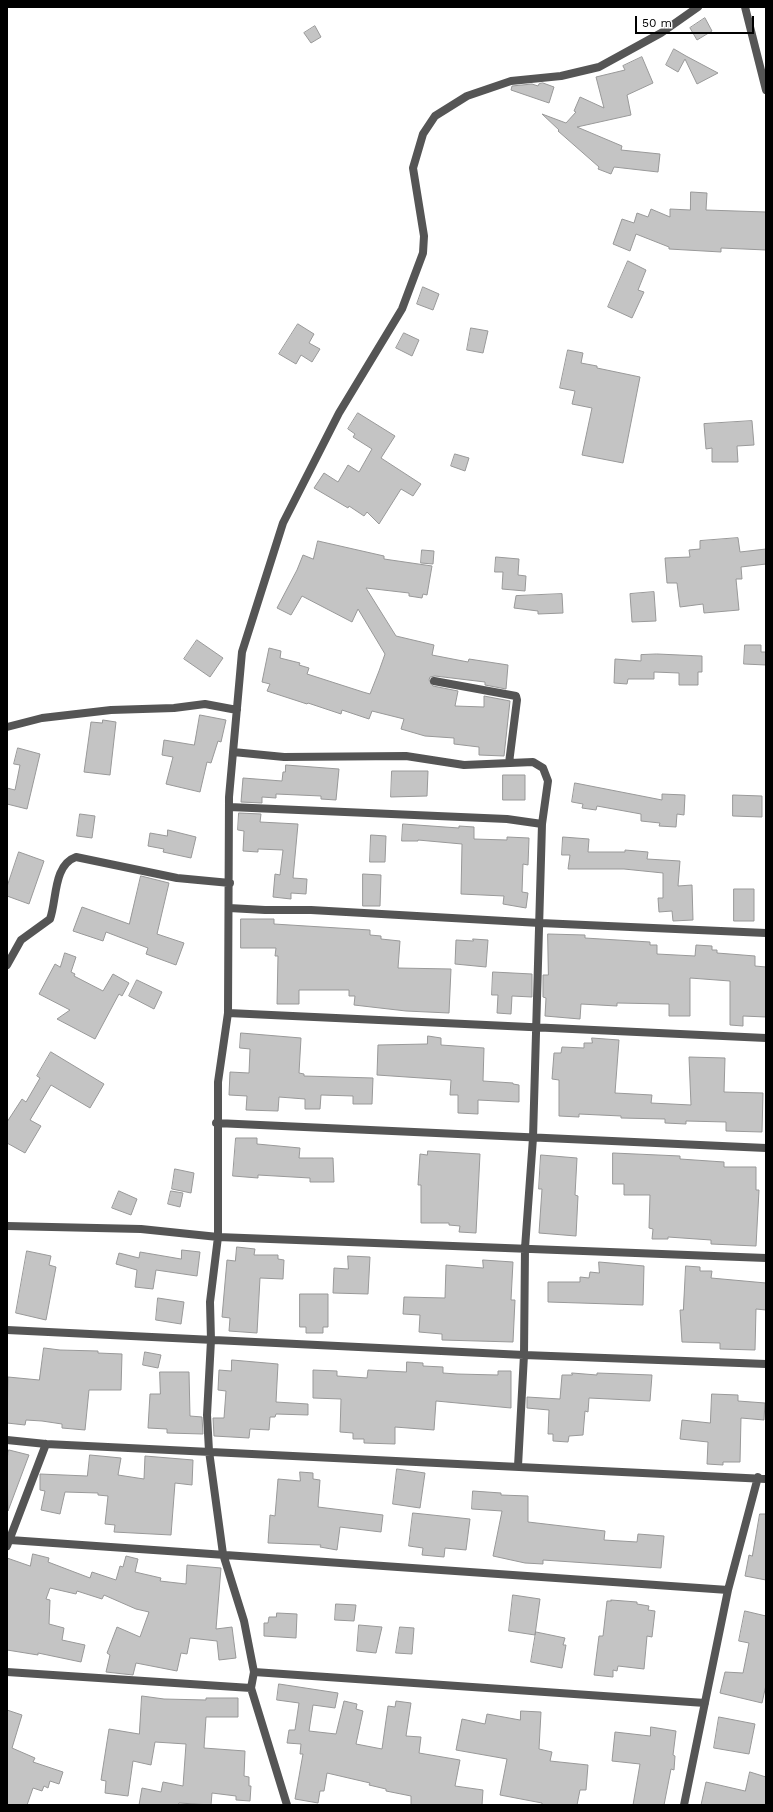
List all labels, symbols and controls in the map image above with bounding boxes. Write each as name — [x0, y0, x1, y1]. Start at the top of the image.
scale bar — [637, 8, 756, 34]
text: 50 m — [642, 16, 672, 30]

